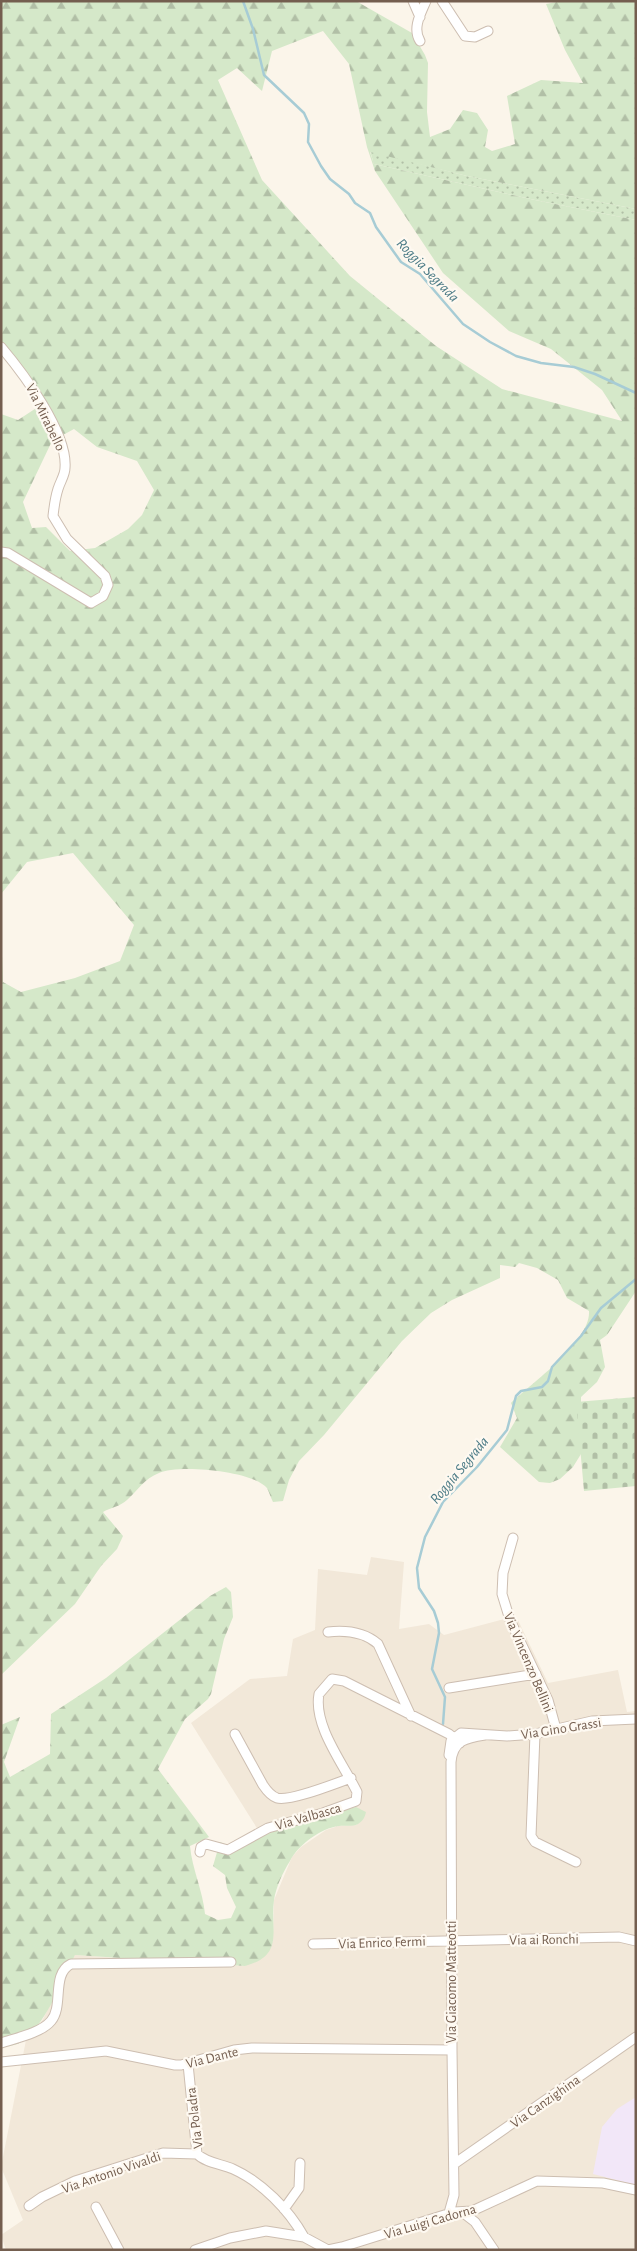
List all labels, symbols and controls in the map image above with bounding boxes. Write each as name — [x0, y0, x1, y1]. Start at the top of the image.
water label: Roggia Segrada — [394, 236, 462, 305]
street label: Via Mirabello — [23, 382, 67, 453]
water label: Roggia Segrada — [427, 1434, 492, 1507]
street label: Via Vincenzo Bellini — [501, 1610, 555, 1714]
street label: Via Gino Grassi — [520, 1716, 602, 1742]
street label: Via Valbasca — [274, 1801, 343, 1833]
street label: Via Giacomo Matteotti — [445, 1921, 459, 2043]
street label: Via ai Ronchi — [509, 1932, 579, 1948]
street label: Via Enrico Fermi — [338, 1934, 426, 1952]
street label: Via Dante — [185, 2045, 240, 2071]
street label: Via Canzighina — [508, 2072, 583, 2131]
street label: Via Poladra — [184, 2086, 206, 2149]
street label: Via Antonio Vivaldi — [60, 2149, 163, 2196]
street label: Via Luigi Cadorna — [383, 2202, 478, 2242]

